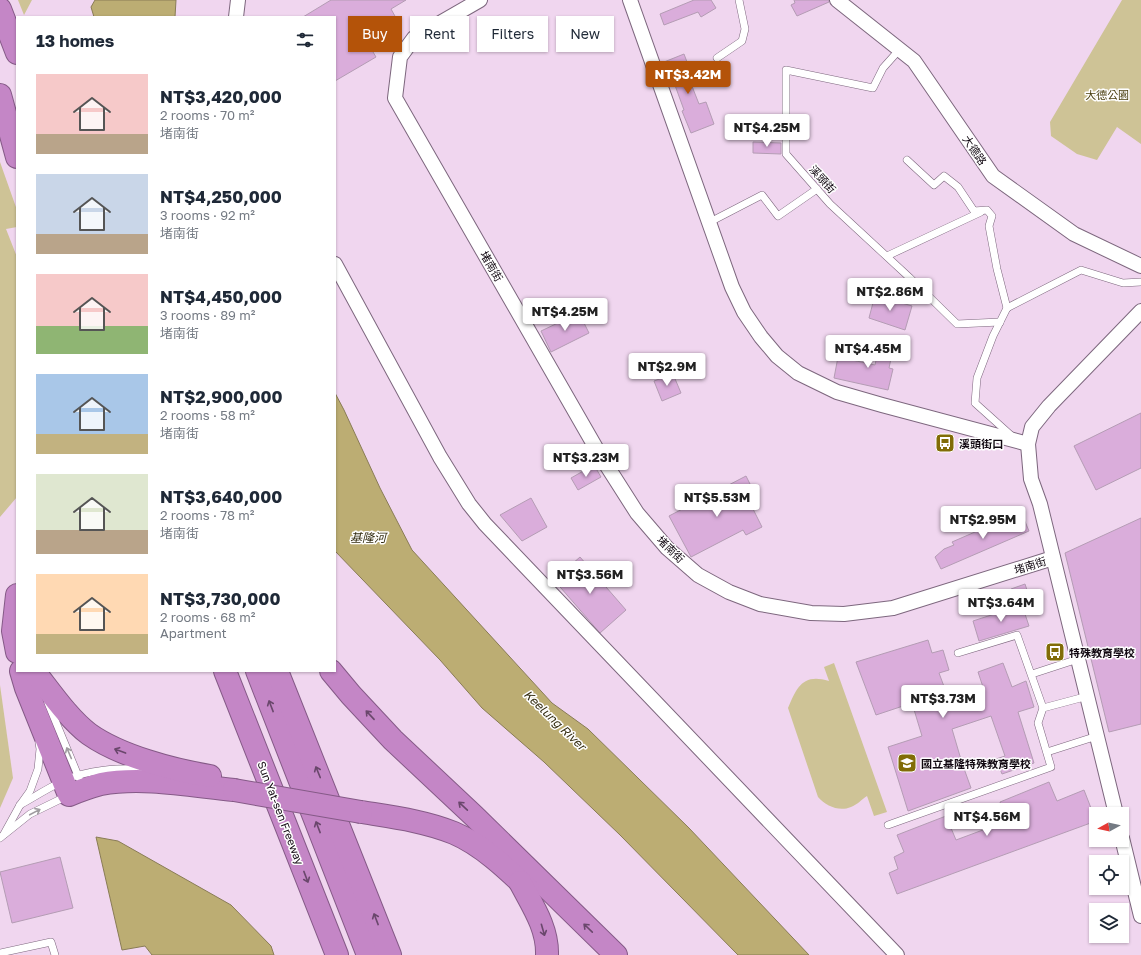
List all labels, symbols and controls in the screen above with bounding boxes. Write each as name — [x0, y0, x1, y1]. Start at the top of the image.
chip: Buy — [348, 16, 402, 52]
chip: Rent — [410, 16, 469, 52]
chip: Filters — [477, 16, 548, 52]
chip: New — [556, 16, 614, 52]
icon: filters — [294, 29, 316, 51]
text: 13 homes — [36, 30, 114, 51]
pin: NT$3.42M — [647, 61, 729, 95]
text: NT$3.42M — [655, 66, 721, 82]
text: NT$3,420,000 — [160, 86, 282, 107]
park label: 大德公園 — [1085, 88, 1129, 101]
icon: home — [68, 90, 116, 138]
text: 2 rooms · 70 m² — [160, 107, 255, 123]
pin: NT$4.25M — [726, 114, 808, 148]
text: NT$4.25M — [734, 119, 800, 135]
text: 堵南街 — [160, 125, 199, 141]
street label: 大德路 — [960, 133, 990, 167]
street label: 溪頭街 — [807, 162, 839, 196]
text: NT$4,250,000 — [160, 186, 282, 207]
icon: home — [68, 190, 116, 238]
text: 3 rooms · 92 m² — [160, 207, 255, 223]
text: 堵南街 — [160, 225, 199, 241]
street label: 堵南街 — [478, 248, 506, 284]
pin: NT$2.86M — [849, 278, 931, 312]
text: NT$2.86M — [856, 283, 924, 299]
text: NT$4,450,000 — [160, 286, 282, 307]
icon: home — [68, 290, 116, 338]
pin: NT$4.25M — [524, 298, 606, 332]
text: NT$4.25M — [532, 303, 598, 319]
text: 3 rooms · 89 m² — [160, 307, 255, 323]
text: 堵南街 — [160, 325, 199, 341]
pin: NT$4.45M — [827, 335, 909, 369]
text: NT$4.45M — [835, 340, 901, 356]
pin: NT$2.9M — [630, 353, 704, 387]
text: NT$2.9M — [638, 358, 696, 374]
text: NT$2,900,000 — [160, 386, 283, 407]
icon: home — [68, 390, 116, 438]
text: 2 rooms · 58 m² — [160, 407, 255, 423]
text: 堵南街 — [160, 425, 199, 441]
bus stop icon: 溪頭街口 — [934, 432, 956, 454]
place label: 溪頭街口 — [959, 437, 1003, 450]
pin: NT$3.23M — [545, 444, 627, 478]
text: NT$3.23M — [553, 449, 619, 465]
pin: NT$5.53M — [676, 484, 758, 518]
text: NT$3,640,000 — [160, 486, 282, 507]
text: NT$5.53M — [684, 489, 750, 505]
icon: home — [68, 490, 116, 538]
pin: NT$2.95M — [942, 506, 1024, 540]
text: 2 rooms · 78 m² — [160, 507, 254, 523]
text: NT$2.95M — [950, 511, 1016, 527]
text: 堵南街 — [160, 525, 199, 541]
water label: 基隆河 — [350, 530, 388, 545]
street label: 堵南街 — [655, 533, 687, 565]
street label: 堵南街 — [1012, 554, 1048, 576]
pin: NT$3.56M — [549, 561, 631, 595]
text: NT$3.56M — [557, 566, 623, 582]
text: NT$3,730,000 — [160, 588, 280, 609]
pin: NT$3.64M — [960, 589, 1042, 623]
icon: home — [68, 590, 116, 638]
text: NT$3.64M — [967, 594, 1035, 610]
text: 2 rooms · 68 m² — [160, 609, 255, 625]
text: Apartment — [160, 625, 227, 641]
bus stop icon: 特殊教育學校 — [1044, 641, 1066, 663]
place label: 特殊教育學校 — [1069, 646, 1135, 659]
pin: NT$3.73M — [902, 685, 984, 719]
water label: Keelung River — [521, 687, 591, 755]
text: NT$3.73M — [910, 690, 976, 706]
one-way arrow — [267, 701, 275, 713]
one-way arrow — [365, 710, 374, 720]
one-way arrow — [115, 747, 127, 755]
one-way arrow — [64, 748, 72, 760]
school or university icon: 國立基隆特殊教育學校 — [896, 752, 918, 774]
place label: 國立基隆特殊教育學校 — [921, 757, 1031, 770]
street label: Sun Yat-sen Freeway — [255, 759, 307, 867]
one-way arrow — [313, 766, 321, 778]
one-way arrow — [458, 801, 468, 811]
pin: NT$4.56M — [946, 803, 1028, 837]
north arrow — [1089, 807, 1129, 847]
map controls — [1089, 807, 1129, 943]
one-way arrow — [29, 808, 41, 815]
text: NT$4.56M — [953, 808, 1021, 824]
one-way arrow — [314, 822, 322, 834]
button: locate — [1089, 855, 1129, 895]
one-way arrow — [303, 870, 311, 882]
button: layers — [1089, 903, 1129, 943]
one-way arrow — [371, 913, 379, 925]
one-way arrow — [540, 923, 547, 936]
one-way arrow — [583, 923, 593, 933]

